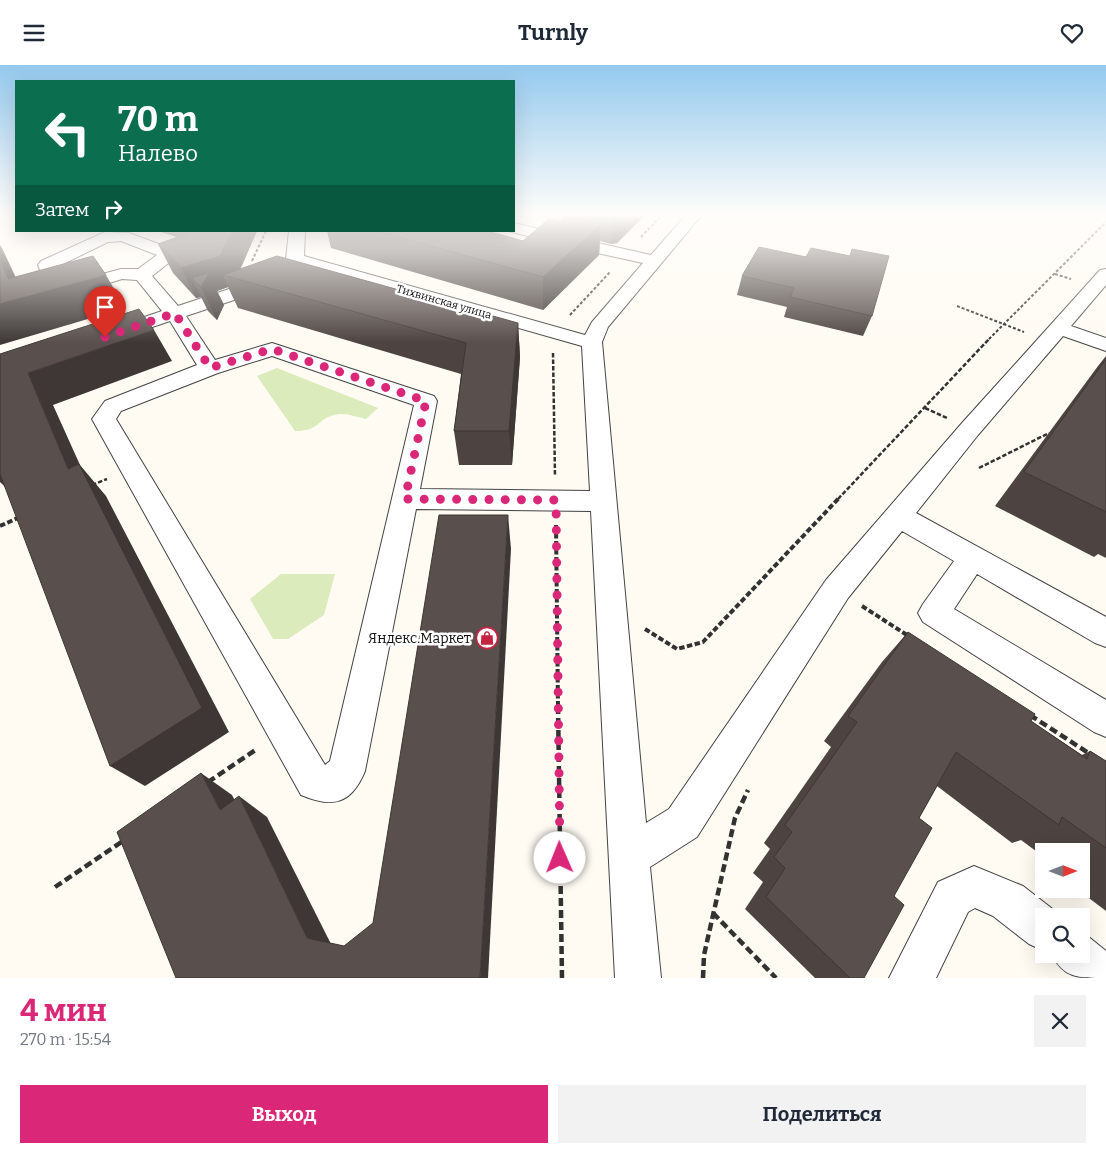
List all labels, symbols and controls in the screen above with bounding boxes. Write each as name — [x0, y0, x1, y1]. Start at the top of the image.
icon: menu — [20, 19, 48, 47]
text: Turnly — [518, 19, 588, 46]
icon: heart — [1058, 19, 1086, 47]
text: 70 m — [118, 98, 198, 140]
icon: left — [35, 100, 100, 165]
text: Налево — [118, 140, 198, 167]
icon: right — [99, 195, 127, 223]
text: Затем — [35, 198, 89, 221]
street label: Тихвинская улица — [395, 282, 493, 322]
pin — [84, 286, 126, 337]
icon: arrive — [91, 293, 119, 321]
shop icon: Яндекс.Маркет — [475, 626, 499, 650]
place label: Яндекс.Маркет — [368, 630, 471, 647]
position arrow — [533, 831, 585, 883]
north arrow — [1035, 843, 1090, 897]
map controls — [1035, 843, 1090, 963]
button: search — [1035, 908, 1090, 963]
text: 4 мин — [20, 993, 107, 1029]
button: close — [1034, 995, 1086, 1047]
text: 270 m · 15:54 — [20, 1030, 111, 1049]
button: Выход — [20, 1085, 548, 1143]
button: Поделиться — [558, 1085, 1086, 1143]

